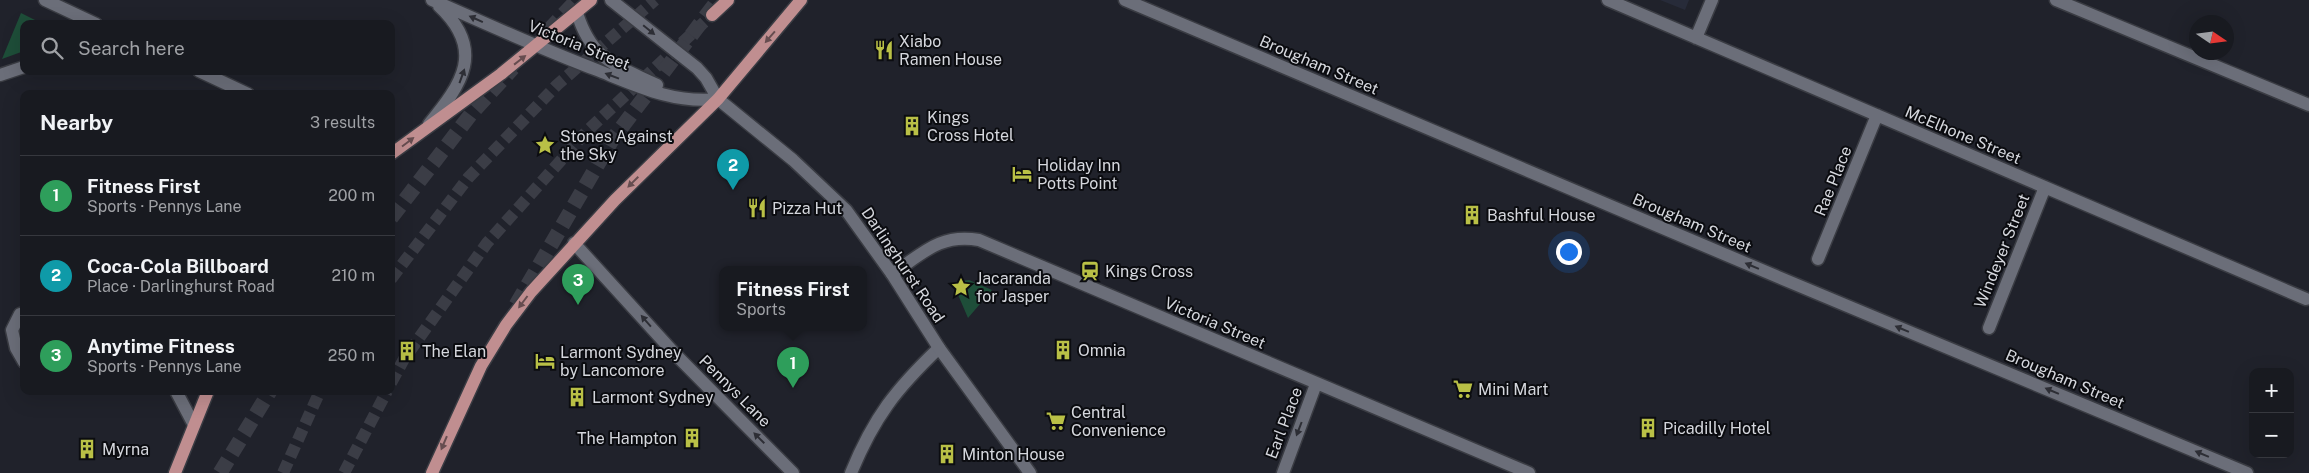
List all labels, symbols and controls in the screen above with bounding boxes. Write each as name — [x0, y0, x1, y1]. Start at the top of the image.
one-way arrow — [469, 15, 483, 23]
north arrow — [2189, 15, 2234, 60]
street label: Victoria Street — [525, 16, 633, 74]
search box — [20, 20, 395, 75]
one-way arrow — [642, 25, 655, 36]
one-way arrow — [764, 30, 775, 43]
street label: Brougham Street — [1257, 31, 1381, 99]
place label: Xiabo Ramen House — [899, 32, 1002, 69]
icon: search — [38, 34, 66, 62]
text: Search here — [78, 37, 185, 59]
restaurant icon: Xiabo Ramen House — [873, 39, 895, 61]
one-way arrow — [513, 54, 526, 65]
one-way arrow — [458, 68, 466, 83]
one-way arrow — [604, 72, 619, 79]
street label: McElhone Street — [1902, 102, 2024, 168]
place label: Kings Cross Hotel — [927, 108, 1014, 145]
text: Nearby — [40, 110, 113, 135]
text: 3 results — [310, 113, 375, 132]
building icon: Kings Cross Hotel — [901, 115, 923, 137]
place label: Stones Against the Sky — [560, 127, 673, 164]
place icon: Stones Against the Sky — [534, 134, 556, 156]
one-way arrow — [401, 137, 415, 147]
street label: Rae Place — [1810, 143, 1856, 219]
pin: 2 — [717, 149, 749, 190]
place label: Holiday Inn Potts Point — [1037, 156, 1120, 193]
hotel icon: Holiday Inn Potts Point — [1011, 163, 1033, 185]
text: Fitness First — [87, 175, 200, 197]
one-way arrow — [628, 176, 640, 188]
text: 1 — [53, 186, 59, 205]
text: 200 m — [328, 186, 375, 205]
street label: Brougham Street — [1630, 189, 1754, 257]
street label: Windeyer Street — [1970, 191, 2034, 311]
text: Sports · Pennys Lane — [87, 197, 242, 216]
restaurant icon: Pizza Hut — [746, 197, 768, 219]
place label: Pizza Hut — [772, 199, 842, 218]
street label: Darlinghurst Road — [857, 204, 949, 326]
building icon: Bashful House — [1461, 204, 1483, 226]
place label: Bashful House — [1487, 206, 1596, 225]
your location — [1556, 239, 1582, 265]
text: Coca-Cola Billboard — [87, 255, 269, 277]
station icon: Kings Cross — [1079, 260, 1101, 282]
place label: Kings Cross — [1105, 262, 1193, 281]
one-way arrow — [1745, 262, 1759, 270]
pin: 3 — [562, 264, 594, 305]
text: 2 — [51, 266, 61, 285]
text: 210 m — [331, 266, 375, 285]
popup — [719, 266, 867, 331]
place label: Jacaranda for Jasper — [976, 269, 1051, 306]
place icon: Jacaranda for Jasper — [950, 276, 972, 298]
text: Place · Darlinghurst Road — [87, 277, 275, 296]
text: Fitness First — [736, 278, 850, 300]
street label: Victoria Street — [1162, 293, 1268, 353]
one-way arrow — [518, 295, 529, 308]
text: Sports — [736, 300, 786, 319]
one-way arrow — [641, 315, 652, 328]
one-way arrow — [1894, 325, 1909, 333]
text: Anytime Fitness — [87, 335, 235, 357]
building icon: Omnia — [1052, 339, 1074, 361]
building icon: The Elan — [396, 340, 418, 362]
place label: Omnia — [1078, 341, 1126, 360]
place label: The Elan — [422, 342, 486, 361]
place label: Larmont Sydney by Lancomore — [560, 343, 682, 380]
street label: Brougham Street — [2003, 345, 2127, 413]
text: 3 — [51, 346, 61, 365]
text: 250 m — [328, 346, 375, 365]
pin: 1 — [777, 347, 809, 388]
hotel icon: Larmont Sydney by Lancomore — [534, 350, 556, 372]
street label: Pennys Lane — [695, 351, 775, 431]
text: Sports · Pennys Lane — [87, 357, 242, 376]
map controls — [2249, 368, 2294, 458]
button: + — [2249, 368, 2294, 413]
supermarket icon: Mini Mart — [1452, 378, 1474, 400]
place label: Mini Mart — [1478, 380, 1549, 399]
street label: Earl Place — [1262, 385, 1306, 461]
building icon: Larmont Sydney — [566, 386, 588, 408]
one-way arrow — [2045, 387, 2059, 395]
place label: Larmont Sydney — [592, 388, 714, 407]
place label: Central Convenience — [1071, 403, 1166, 440]
supermarket icon: Central Convenience — [1045, 410, 1067, 432]
button: − — [2249, 413, 2294, 458]
building icon: Picadilly Hotel — [1637, 417, 1659, 439]
place label: Picadilly Hotel — [1663, 419, 1771, 438]
one-way arrow — [1295, 421, 1302, 436]
building icon: The Hampton — [681, 427, 703, 449]
place label: The Hampton — [577, 429, 677, 448]
one-way arrow — [753, 433, 765, 445]
one-way arrow — [440, 436, 448, 450]
building icon: Myrna — [76, 438, 98, 460]
place label: Myrna — [102, 440, 149, 459]
building icon: Minton House — [936, 443, 958, 465]
place label: Minton House — [962, 445, 1065, 464]
one-way arrow — [2195, 449, 2209, 457]

